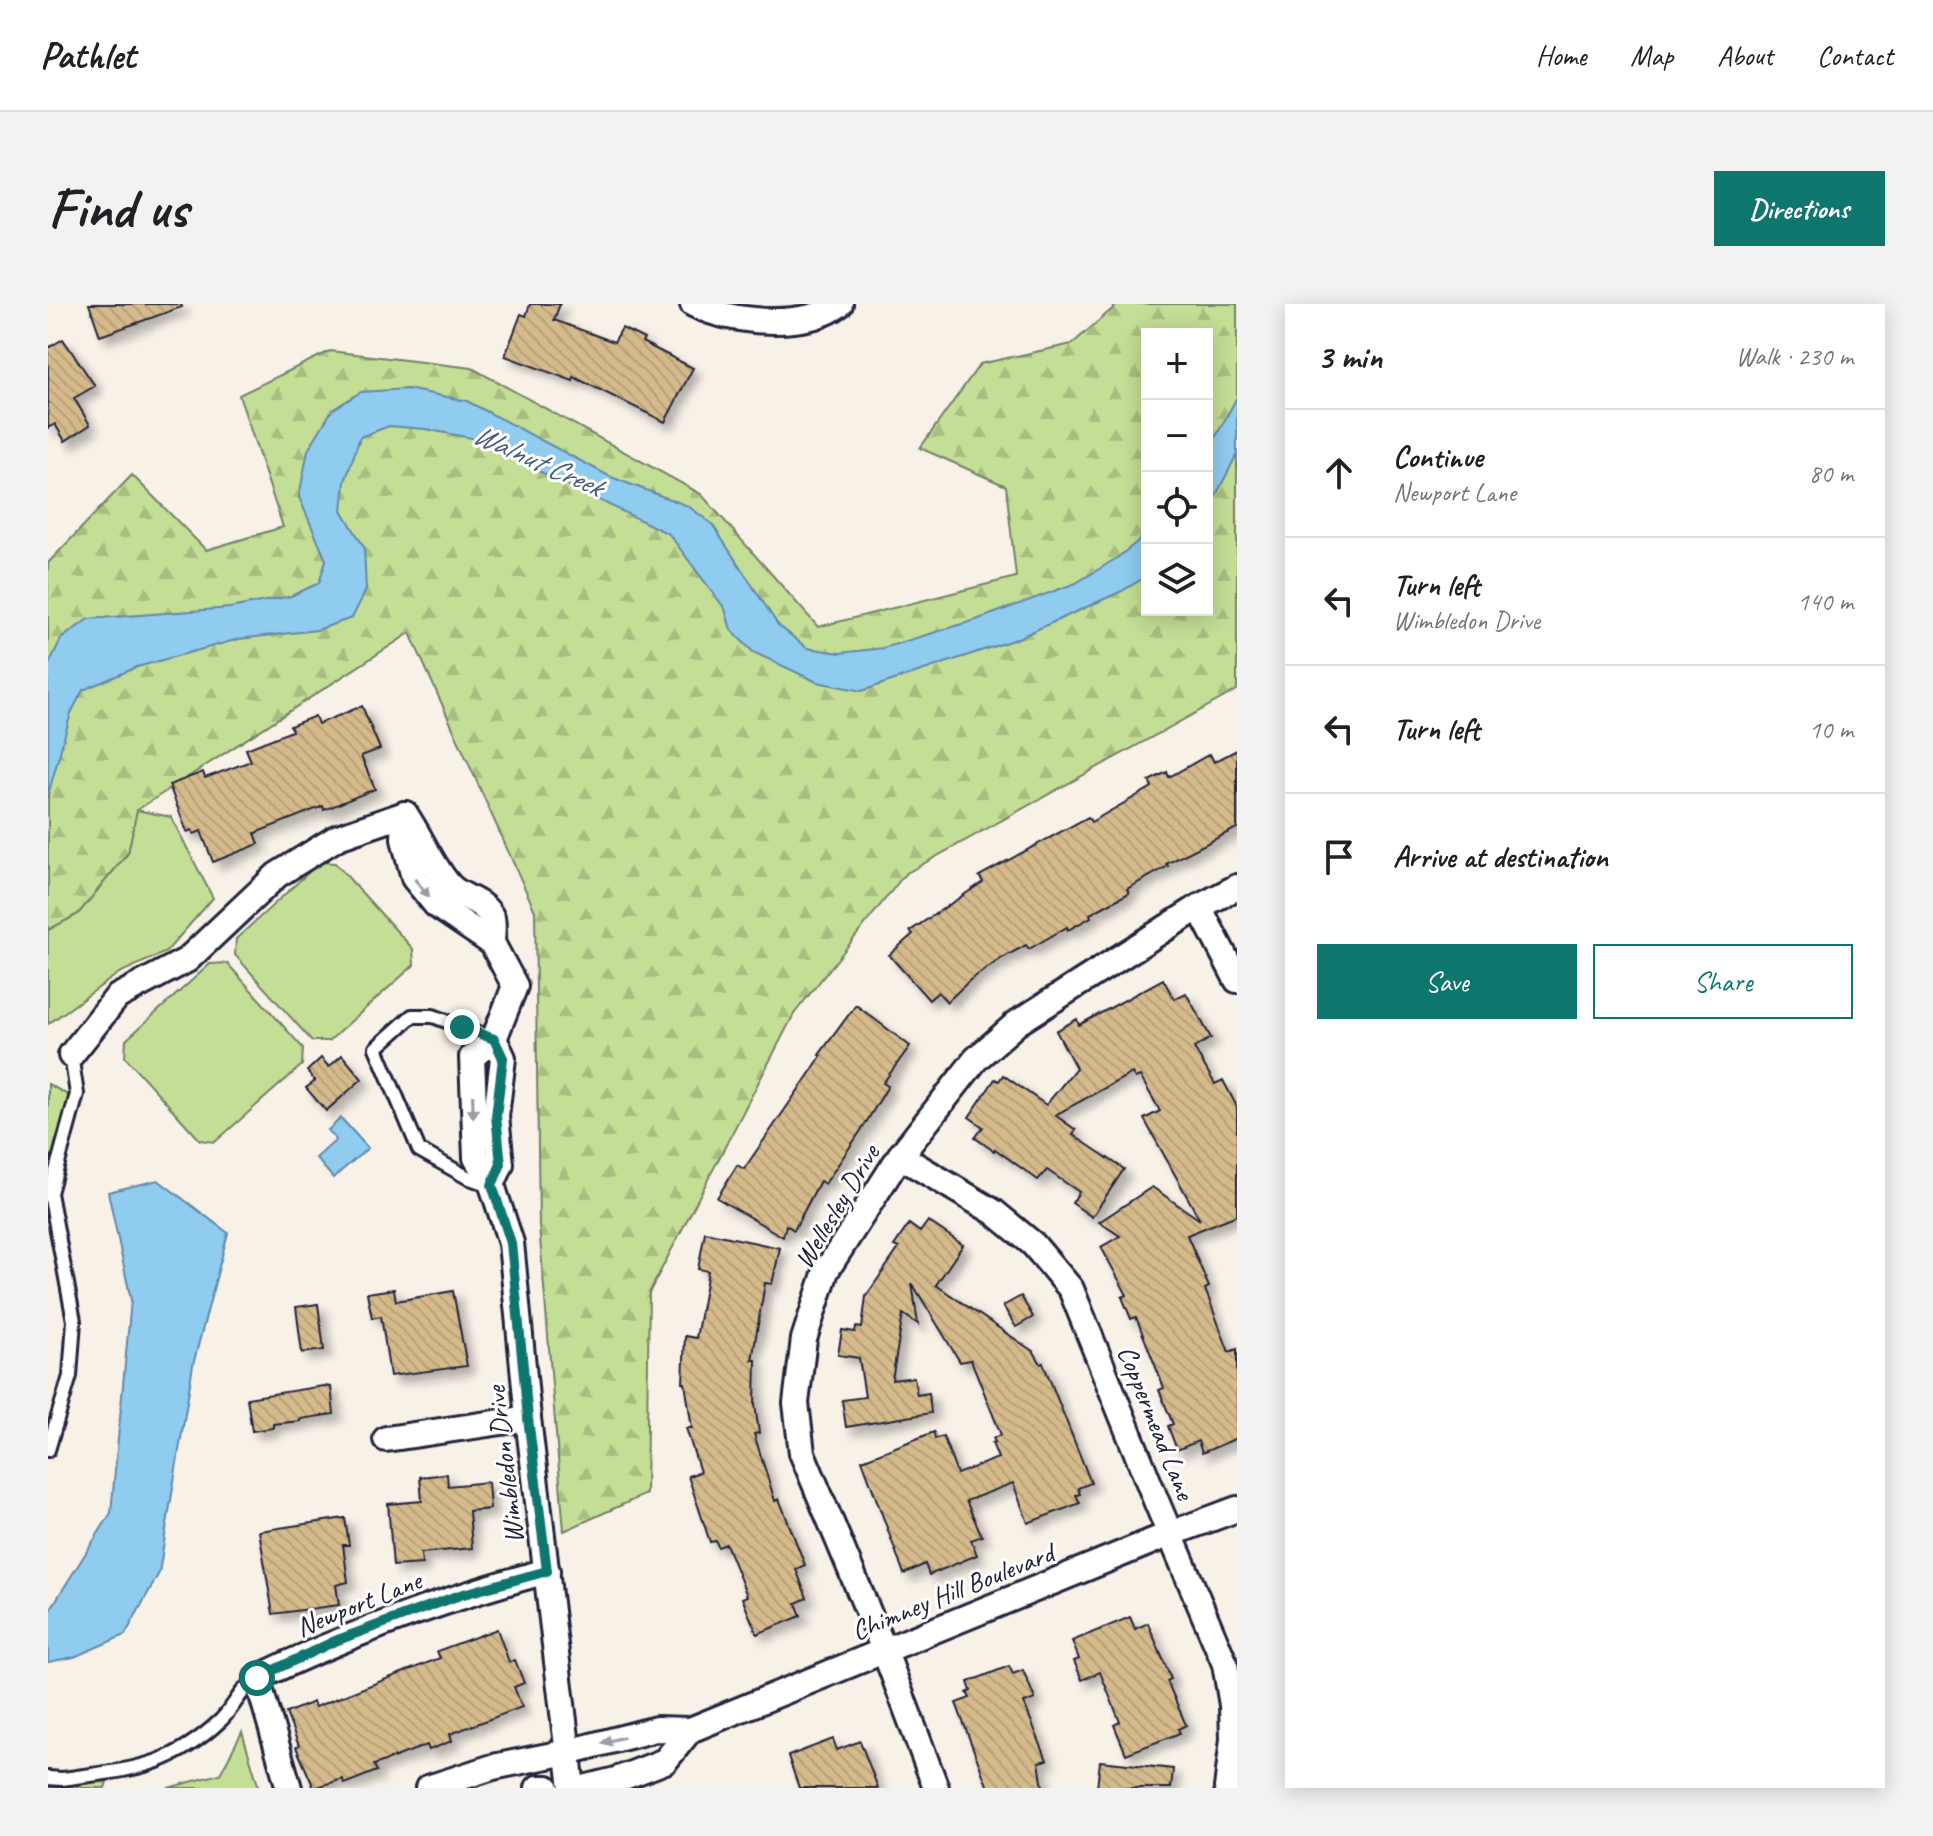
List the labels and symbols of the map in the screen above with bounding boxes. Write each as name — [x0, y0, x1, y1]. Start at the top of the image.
water label: Walnut Creek — [468, 415, 613, 507]
one-way arrow — [413, 878, 430, 898]
route end — [444, 1009, 480, 1045]
one-way arrow — [467, 1095, 480, 1120]
street label: Wellesley Drive — [786, 1136, 888, 1275]
street label: Coppermead Lane — [1110, 1340, 1204, 1506]
street label: Wimbledon Drive — [477, 1382, 532, 1546]
street label: Chimney Hill Boulevard — [846, 1534, 1062, 1648]
street label: Newport Lane — [290, 1562, 428, 1644]
route start — [239, 1660, 275, 1696]
one-way arrow — [601, 1734, 625, 1747]

